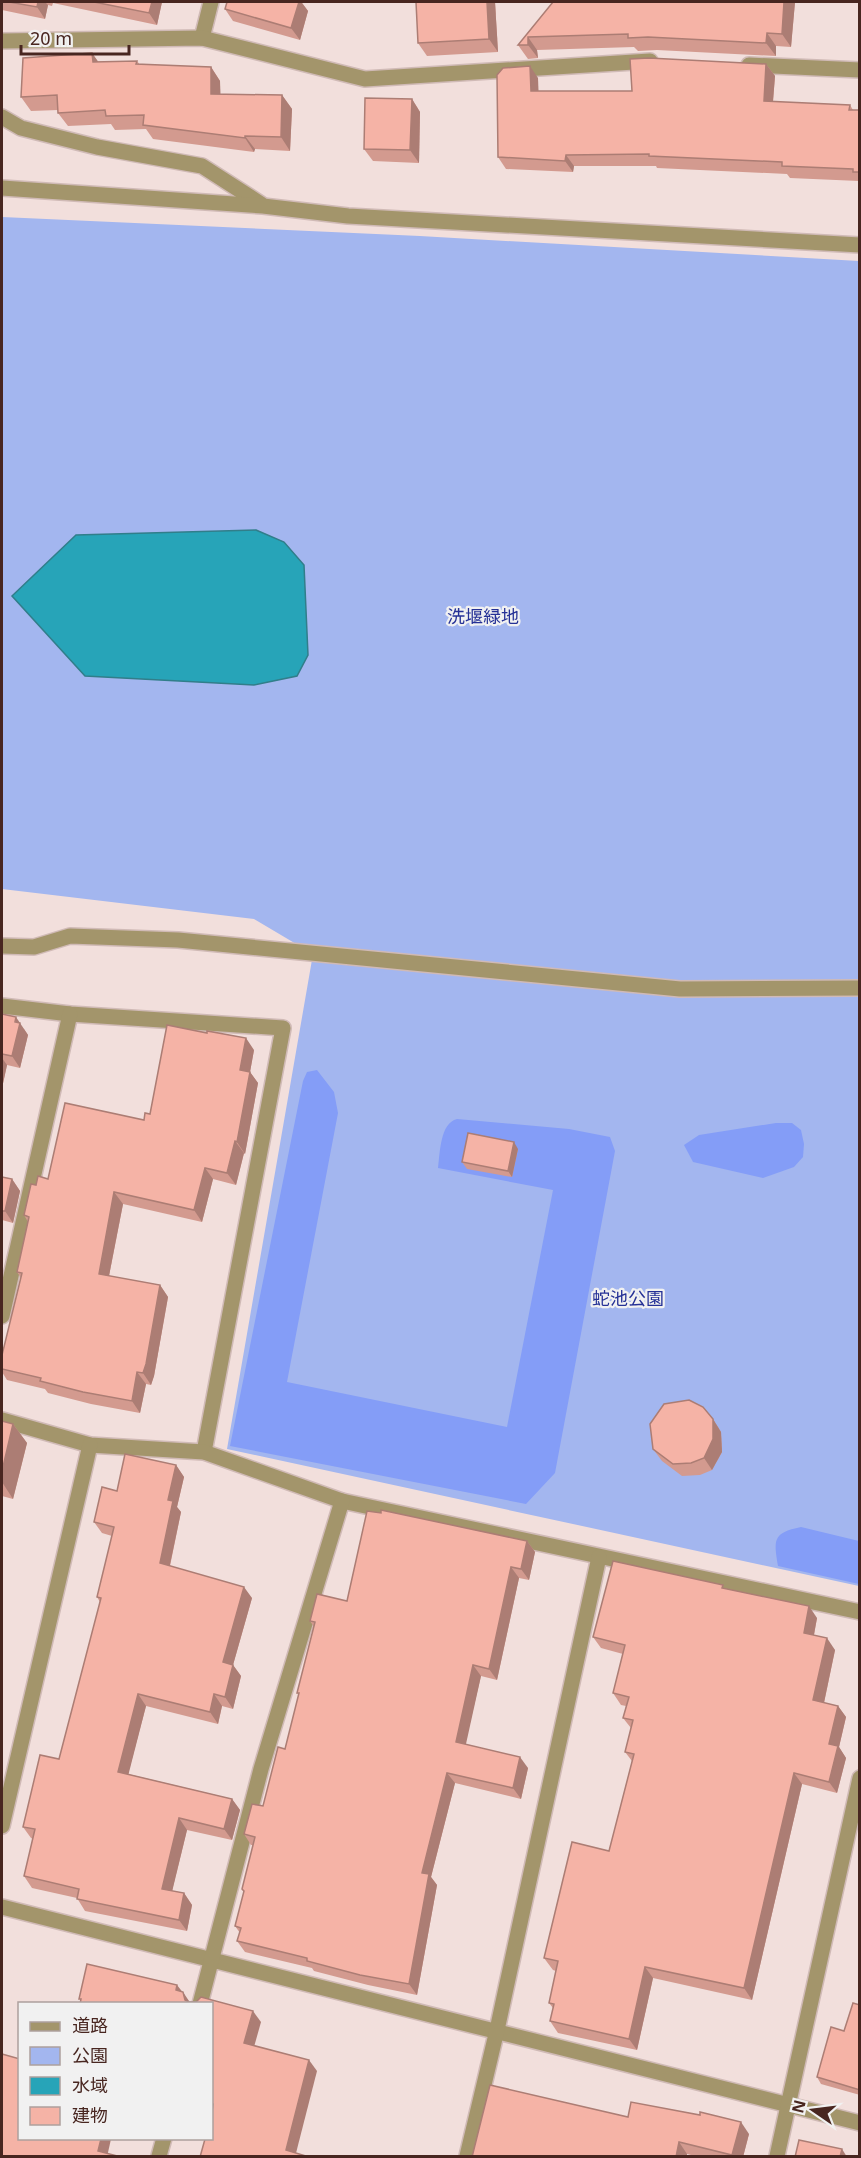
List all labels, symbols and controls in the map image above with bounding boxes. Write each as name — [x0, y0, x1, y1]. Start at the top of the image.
scale bar — [21, 18, 129, 56]
text: 20 m — [30, 26, 72, 50]
park label: 洗堰緑地 — [447, 604, 519, 628]
park label: 蛇池公園 — [592, 1286, 664, 1310]
legend — [18, 2002, 213, 2140]
text: 道路 — [72, 2013, 108, 2037]
text: 公園 — [72, 2043, 108, 2067]
text: 水域 — [72, 2073, 108, 2097]
north arrow — [783, 2080, 843, 2140]
text: N — [786, 2097, 811, 2115]
text: 建物 — [72, 2103, 108, 2127]

